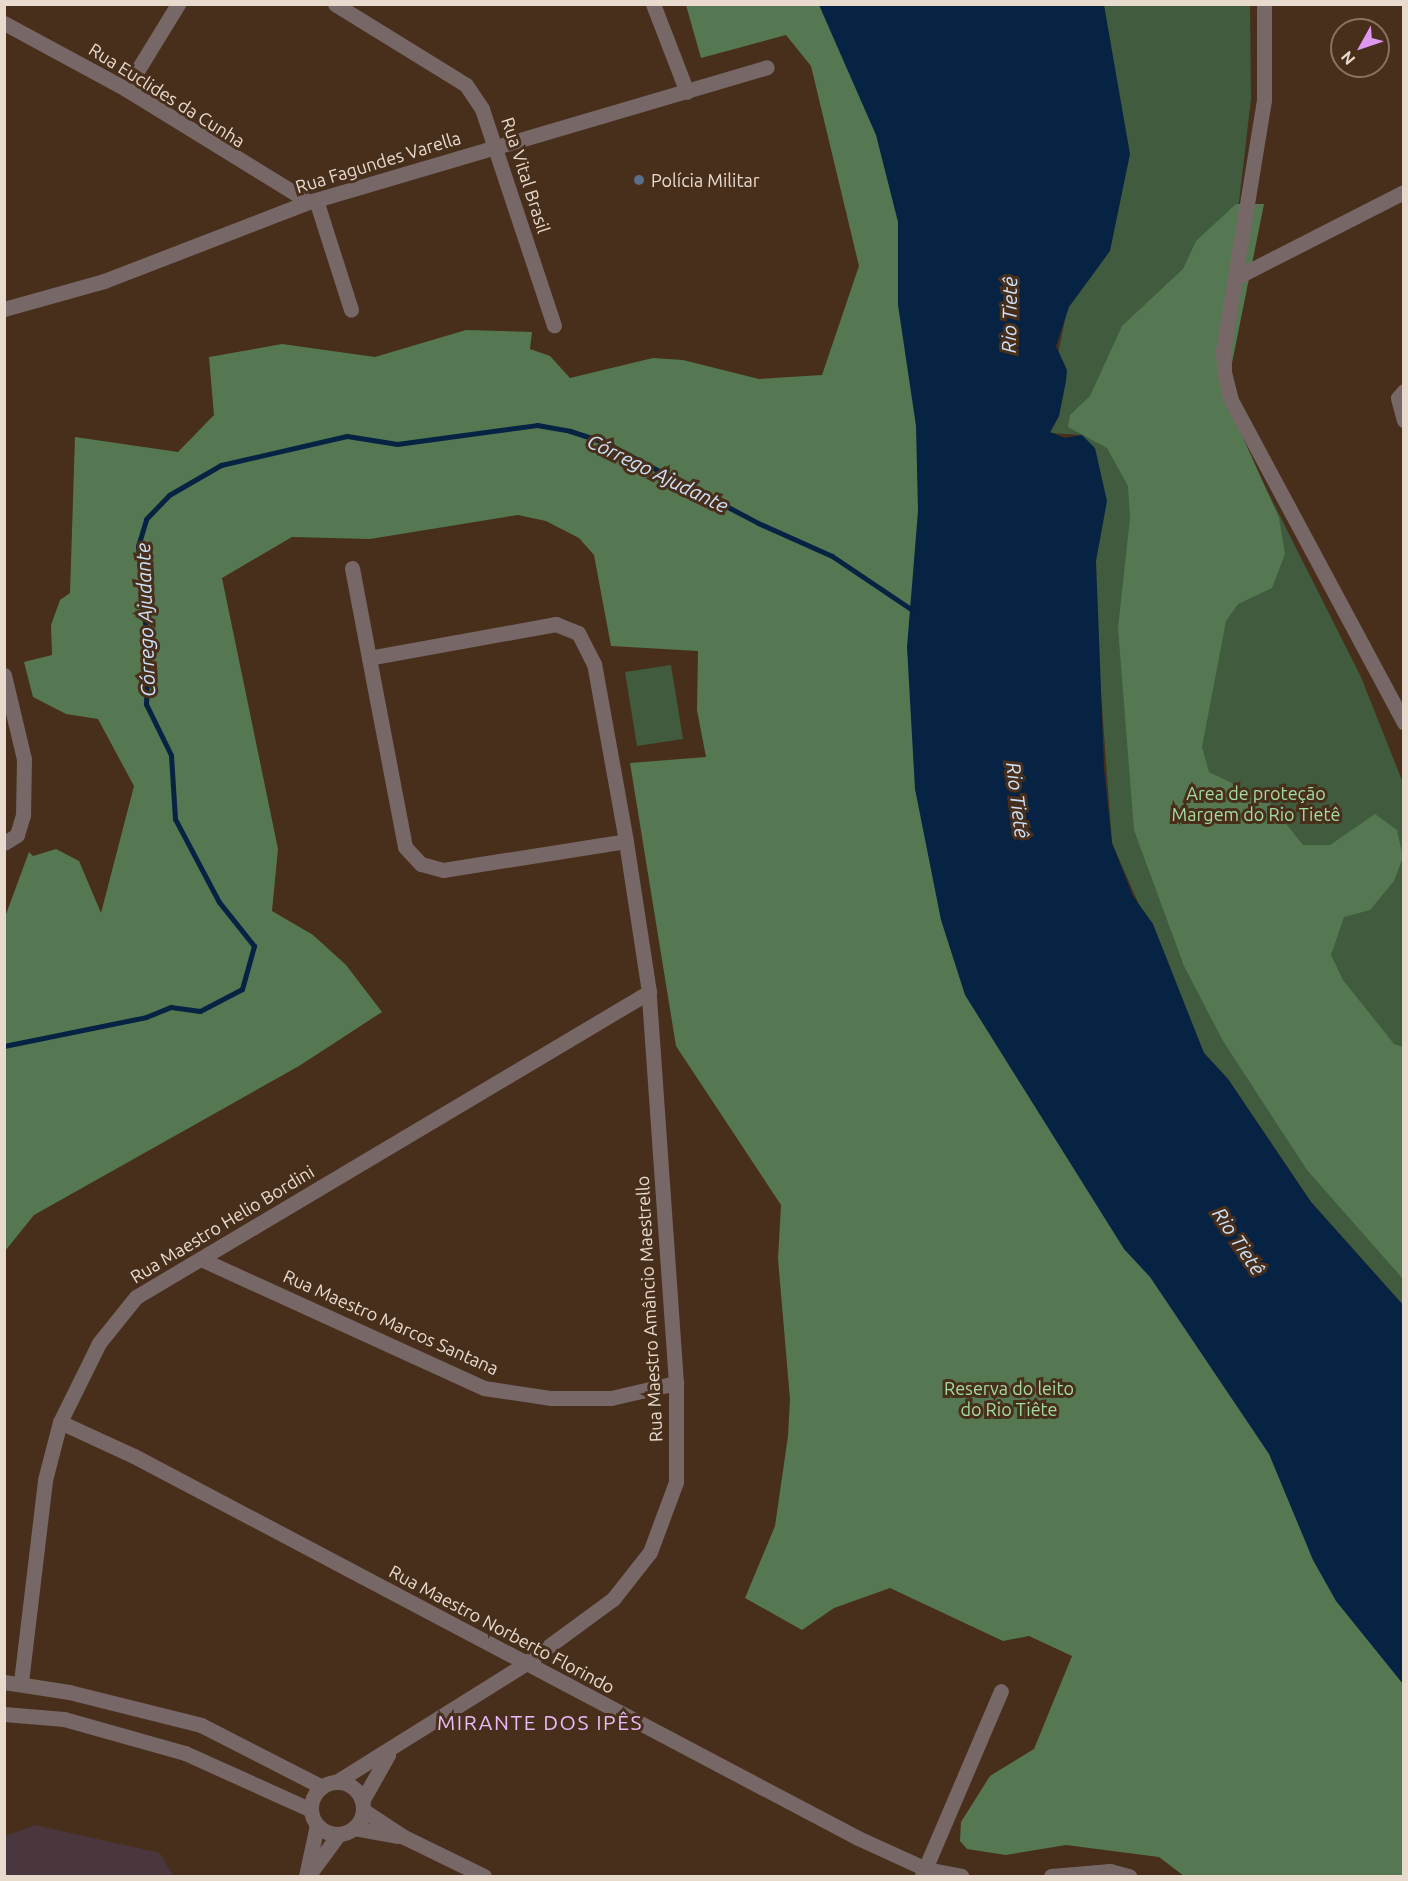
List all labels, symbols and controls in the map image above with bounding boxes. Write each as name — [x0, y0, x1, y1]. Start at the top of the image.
north arrow — [1330, 18, 1390, 78]
street label: Rua Euclides da Cunha — [85, 38, 249, 152]
text: N — [1337, 48, 1358, 69]
street label: Rua Vital Brasil — [497, 114, 555, 236]
street label: Rua Fagundes Varella — [293, 127, 463, 197]
place label: Polícia Militar — [651, 169, 760, 191]
marker: Polícia Militar — [632, 173, 646, 187]
water label: Rio Tietê — [996, 277, 1022, 353]
water label: Córrego Ajudante — [584, 428, 732, 518]
water label: Córrego Ajudante — [130, 543, 160, 697]
water label: Rio Tietê — [1001, 761, 1035, 839]
park label: Area de proteção Margem do Rio Tietê — [1172, 783, 1340, 826]
street label: Rua Maestro Helio Bordini — [126, 1161, 318, 1287]
street label: Rua Maestro Amâncio Maestrello — [631, 1175, 667, 1443]
water label: Rio Tietê — [1208, 1203, 1270, 1279]
street label: Rua Maestro Marcos Santana — [280, 1265, 502, 1379]
park label: Reserva do leito do Rio Tiête — [944, 1378, 1074, 1420]
street label: Rua Maestro Norberto Florindo — [385, 1560, 619, 1698]
district label: MIRANTE DOS IPÊS — [437, 1709, 643, 1735]

